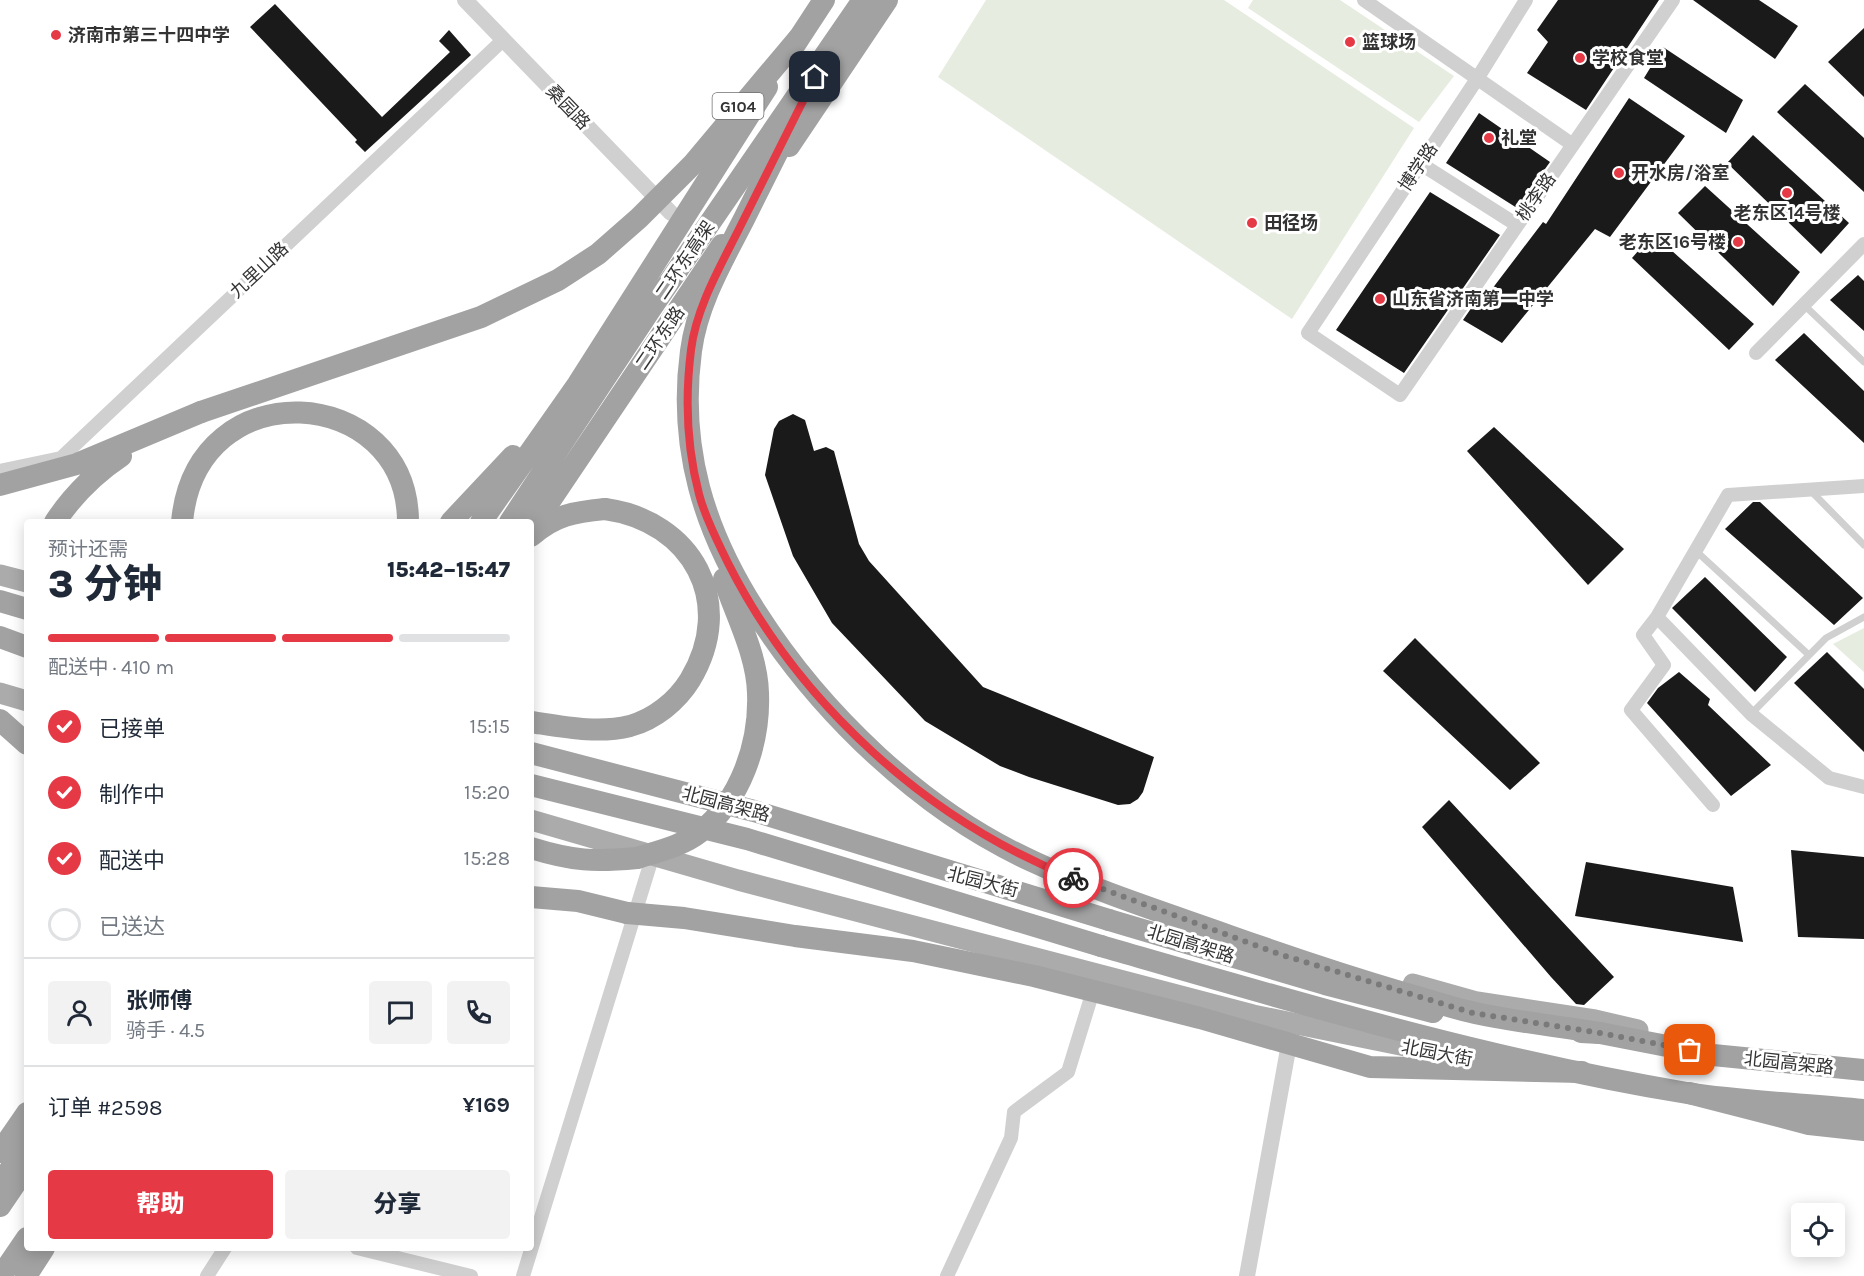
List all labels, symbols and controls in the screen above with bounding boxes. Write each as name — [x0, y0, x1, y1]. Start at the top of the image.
place label: 济南市第三十四中学 — [68, 24, 230, 46]
marker: 济南市第三十四中学 — [49, 28, 63, 42]
place label: 篮球场 — [1362, 31, 1416, 53]
marker: 篮球场 — [1343, 35, 1357, 49]
place label: 学校食堂 — [1592, 47, 1664, 69]
pin — [789, 51, 840, 102]
marker: 学校食堂 — [1573, 51, 1587, 65]
icon: home — [798, 60, 831, 93]
street label: 桑园路 — [541, 80, 595, 134]
road number: G104 — [712, 93, 764, 119]
place label: 礼堂 — [1501, 127, 1537, 149]
marker: 礼堂 — [1482, 131, 1496, 145]
street label: 博学路 — [1394, 138, 1442, 196]
place label: 开水房/浴室 — [1631, 162, 1730, 184]
marker: 开水房/浴室 — [1612, 166, 1626, 180]
street label: 桃李路 — [1512, 169, 1560, 225]
marker: 老东区14号楼 — [1780, 186, 1794, 200]
place label: 老东区14号楼 — [1733, 202, 1841, 224]
place label: 田径场 — [1264, 212, 1318, 234]
marker: 田径场 — [1245, 216, 1259, 230]
street label: 二环东高架 — [651, 217, 719, 303]
place label: 老东区16号楼 — [1619, 231, 1726, 253]
marker: 老东区16号楼 — [1731, 235, 1745, 249]
street label: 九里山路 — [225, 237, 293, 303]
place label: 山东省济南第一中学 — [1392, 288, 1554, 310]
marker: 山东省济南第一中学 — [1373, 292, 1387, 306]
street label: 二环东路 — [631, 302, 689, 374]
text: 预计还需 — [48, 538, 128, 561]
text: 15:42–15:47 — [387, 557, 510, 583]
text: 3 分钟 — [48, 561, 162, 607]
text: 配送中 · 410 m — [48, 656, 174, 679]
icon: check — [48, 710, 81, 743]
text: 15:15 — [470, 715, 510, 738]
text: 已接单 — [99, 716, 165, 742]
icon: check — [48, 776, 81, 809]
text: 15:20 — [464, 781, 510, 804]
text: 制作中 — [99, 782, 165, 808]
street label: 北园高架路 — [680, 782, 772, 826]
icon: check — [48, 842, 81, 875]
text: 15:28 — [464, 847, 510, 870]
text: 配送中 — [99, 848, 165, 874]
courier — [1043, 848, 1103, 908]
icon: bike — [1057, 862, 1090, 895]
street label: 北园大街 — [945, 863, 1021, 901]
text: 已送达 — [99, 914, 165, 940]
street label: 北园高架路 — [1145, 920, 1237, 968]
button: person — [48, 981, 111, 1044]
button: chat — [369, 981, 432, 1044]
button: phone — [447, 981, 510, 1044]
text: 张师傅 — [126, 988, 192, 1014]
text: 骑手 · 4.5 — [126, 1019, 205, 1042]
pin — [1664, 1024, 1715, 1075]
icon: bag — [1673, 1033, 1706, 1066]
street label: 北园大街 — [1400, 1035, 1474, 1071]
street label: 北园高架路 — [1743, 1047, 1835, 1079]
text: ¥169 — [462, 1092, 510, 1118]
text: 订单 #2598 — [48, 1095, 162, 1121]
button: 帮助 — [48, 1170, 273, 1239]
button: 分享 — [285, 1170, 510, 1239]
map controls — [1791, 1203, 1845, 1257]
button: locate — [1791, 1203, 1845, 1257]

